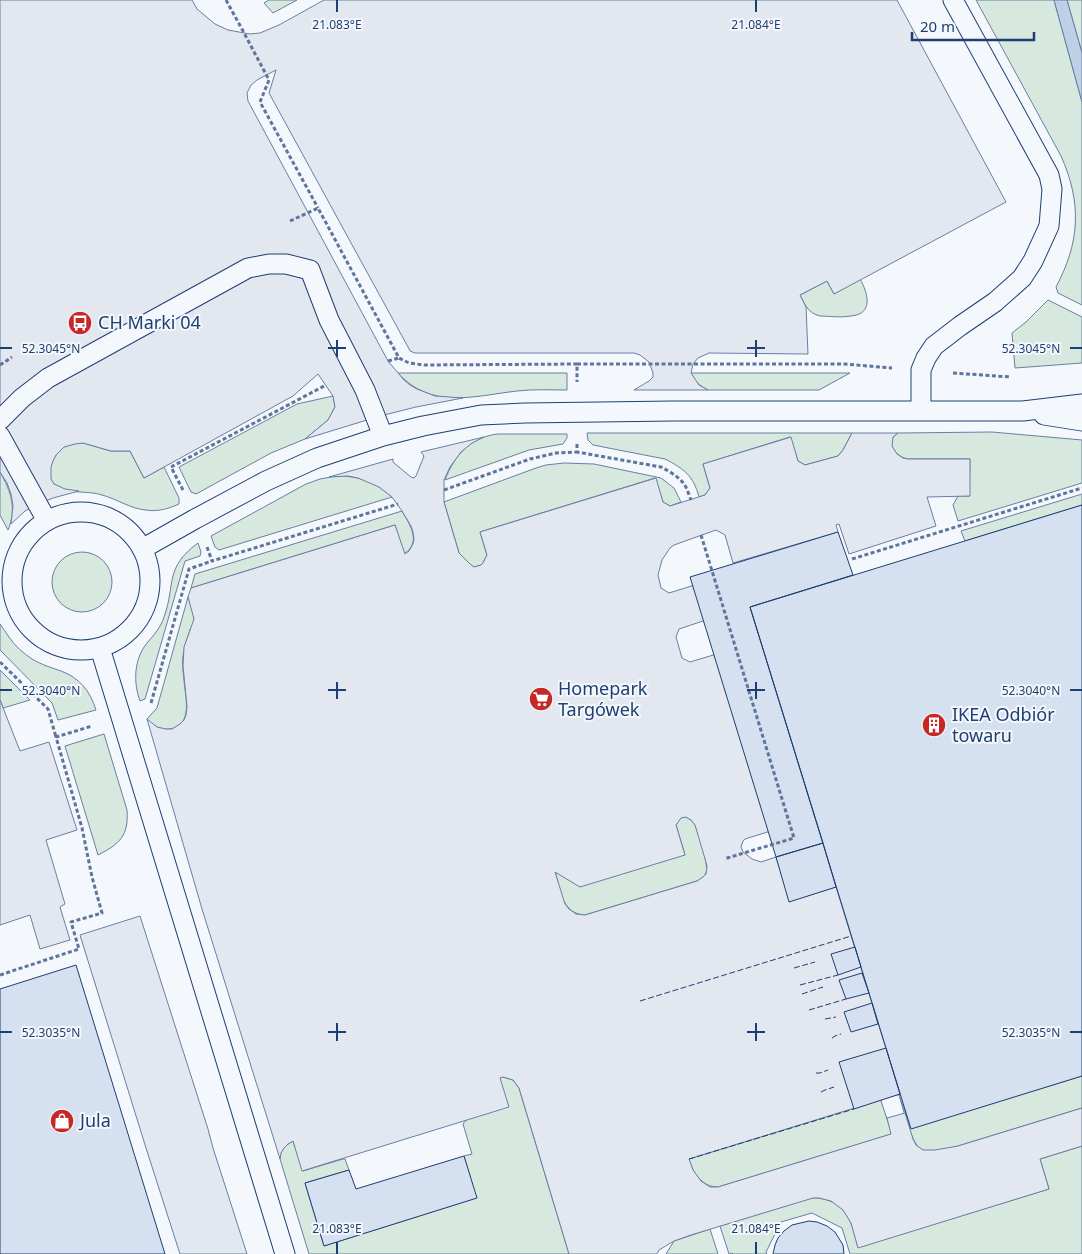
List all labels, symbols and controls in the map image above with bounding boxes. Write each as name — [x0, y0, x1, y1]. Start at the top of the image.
scale bar — [912, 10, 1034, 42]
text: 21.083°E — [312, 16, 362, 33]
text: 21.084°E — [731, 16, 781, 33]
text: 20 m — [920, 16, 955, 36]
bus stop icon: CH Marki 04 — [67, 310, 93, 336]
place label: CH Marki 04 — [98, 310, 201, 334]
text: 52.3045°N — [22, 340, 80, 357]
text: 52.3045°N — [1002, 340, 1060, 357]
place label: Homepark Targówek — [558, 676, 648, 721]
text: 52.3040°N — [22, 682, 80, 699]
text: 52.3040°N — [1002, 682, 1060, 699]
supermarket icon: Homepark Targówek — [528, 686, 554, 712]
place label: IKEA Odbiór towaru — [952, 702, 1055, 747]
building icon: IKEA Odbiór towaru — [921, 712, 947, 738]
text: 52.3035°N — [22, 1024, 80, 1041]
text: 52.3035°N — [1002, 1024, 1060, 1041]
shop icon: Jula — [49, 1108, 75, 1134]
place label: Jula — [78, 1108, 111, 1132]
text: 21.083°E — [312, 1220, 362, 1237]
text: 21.084°E — [731, 1220, 781, 1237]

